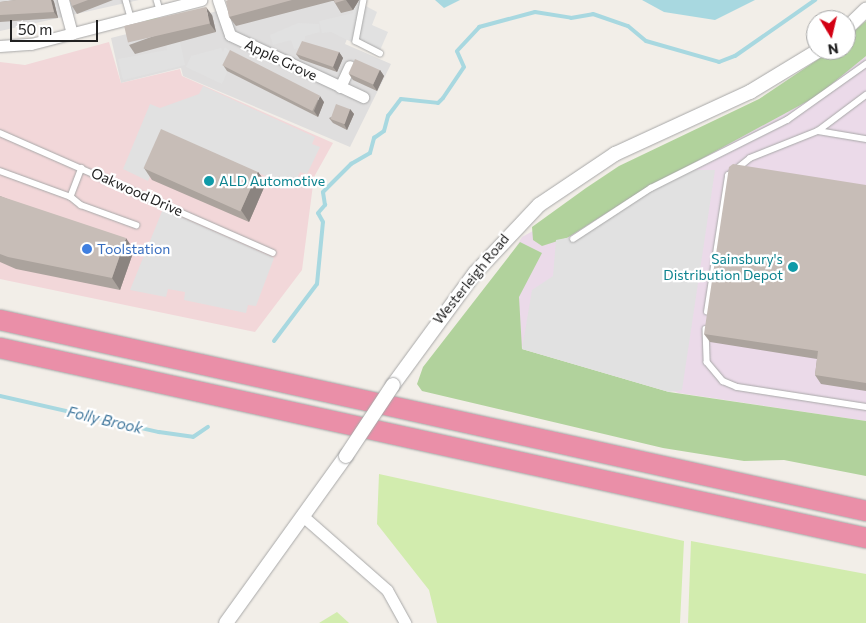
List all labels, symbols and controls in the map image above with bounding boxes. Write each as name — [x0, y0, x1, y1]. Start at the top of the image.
scale bar — [12, 10, 100, 42]
north arrow — [806, 10, 856, 60]
text: 50 m — [18, 20, 52, 38]
street label: Apple Grove — [242, 36, 320, 84]
text: N — [827, 40, 840, 59]
street label: Oakwood Drive — [89, 164, 185, 220]
place label: ALD Automotive — [219, 173, 325, 189]
marker: ALD Automotive — [203, 175, 215, 187]
street label: Westerleigh Road — [429, 231, 513, 327]
place label: Toolstation — [97, 241, 170, 257]
marker: Toolstation — [81, 243, 93, 255]
place label: Sainsbury's Distribution Depot — [663, 251, 783, 284]
marker: Sainsbury's Distribution Depot — [787, 261, 799, 273]
water label: Folly Brook — [65, 403, 145, 437]

